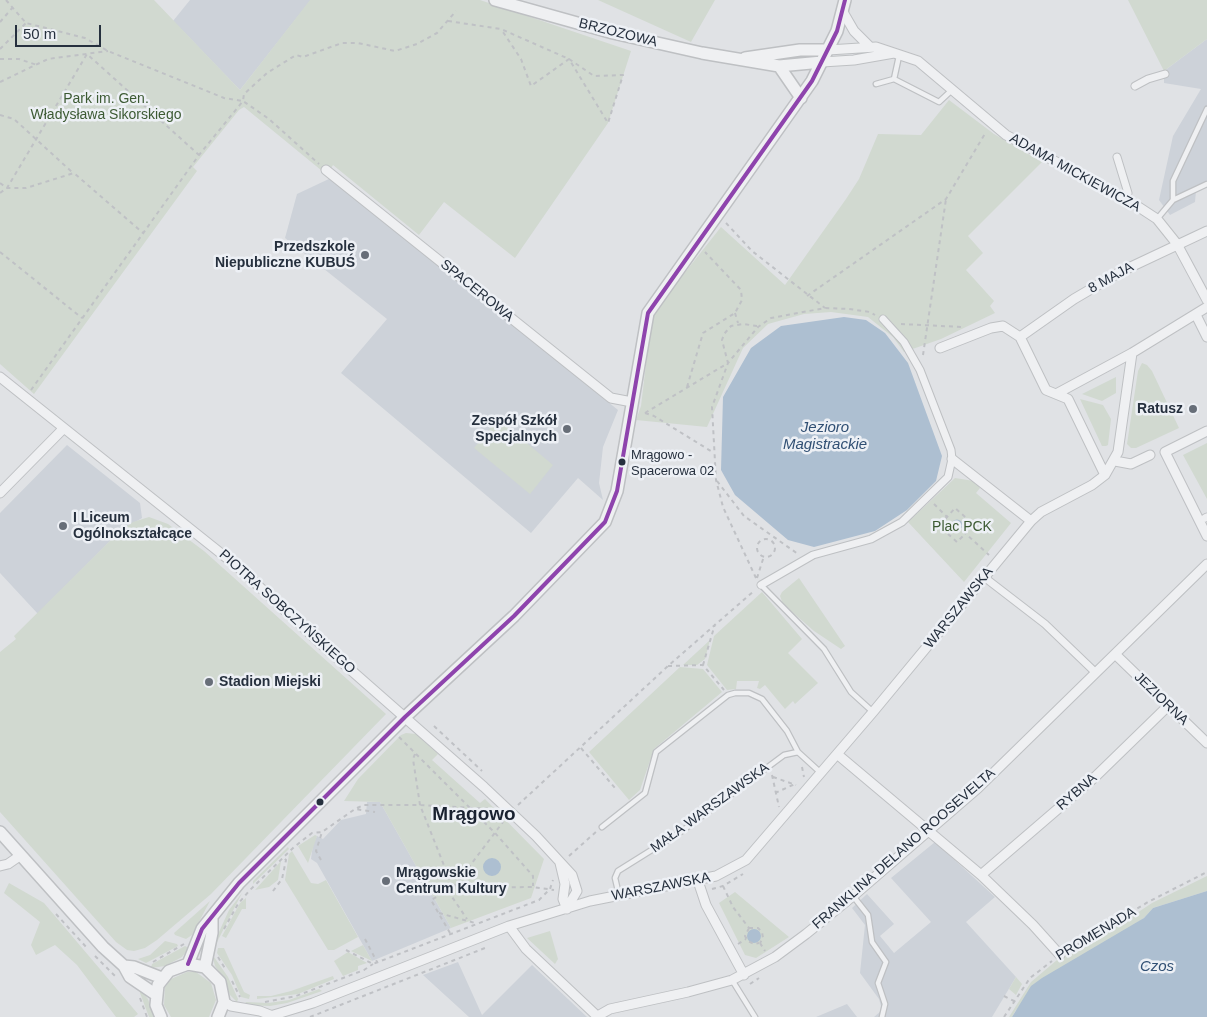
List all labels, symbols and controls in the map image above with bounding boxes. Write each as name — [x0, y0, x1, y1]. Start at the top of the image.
scale bar — [18, 15, 104, 47]
street label: BRZOZOWA — [577, 15, 659, 51]
text: 50 m — [23, 25, 56, 42]
park label: Park im. Gen. Władysława Sikorskiego — [31, 91, 181, 124]
street label: ADAMA MICKIEWICZA — [1007, 130, 1143, 216]
place label: Przedszkole Niepubliczne KUBUŚ — [215, 239, 355, 272]
marker: Przedszkole Niepubliczne KUBUŚ — [359, 249, 371, 261]
street label: SPACEROWA — [437, 256, 517, 326]
street label: 8 MAJA — [1085, 259, 1137, 297]
place label: Ratusz — [1137, 401, 1183, 417]
marker: Ratusz — [1187, 403, 1199, 415]
place label: Zespół Szkół Specjalnych — [471, 413, 557, 446]
water label: Jezioro Magistrackie — [783, 419, 867, 454]
marker: Zespół Szkół Specjalnych — [561, 423, 573, 435]
place label: Mrągowo - Spacerowa 02 — [631, 447, 714, 478]
marker: Mrągowo - Spacerowa 02 — [617, 457, 627, 467]
place label: I Liceum Ogólnokształcące — [73, 510, 192, 542]
park label: Plac PCK — [932, 519, 992, 535]
marker: I Liceum Ogólnokształcące — [57, 520, 69, 532]
street label: PIOTRA SOBCZYŃSKIEGO — [215, 546, 359, 678]
street label: WARSZAWSKA — [921, 564, 997, 652]
street label: JEZIORNA — [1130, 669, 1192, 729]
place label: Stadion Miejski — [219, 674, 321, 690]
marker: Stadion Miejski — [203, 676, 215, 688]
street label: MAŁA WARSZAWSKA — [648, 759, 772, 857]
street label: FRANKLINA DELANO ROOSEVELTA — [809, 765, 999, 933]
street label: RYBNA — [1053, 770, 1101, 814]
unlabelled marker — [315, 797, 325, 807]
district label: Mrągowo — [432, 804, 516, 826]
place label: Mrągowskie Centrum Kultury — [396, 865, 506, 898]
street label: WARSZAWSKA — [610, 869, 712, 905]
marker: Mrągowskie Centrum Kultury — [380, 875, 392, 887]
street label: PROMENADA — [1053, 904, 1139, 964]
water label: Czos — [1140, 958, 1174, 976]

